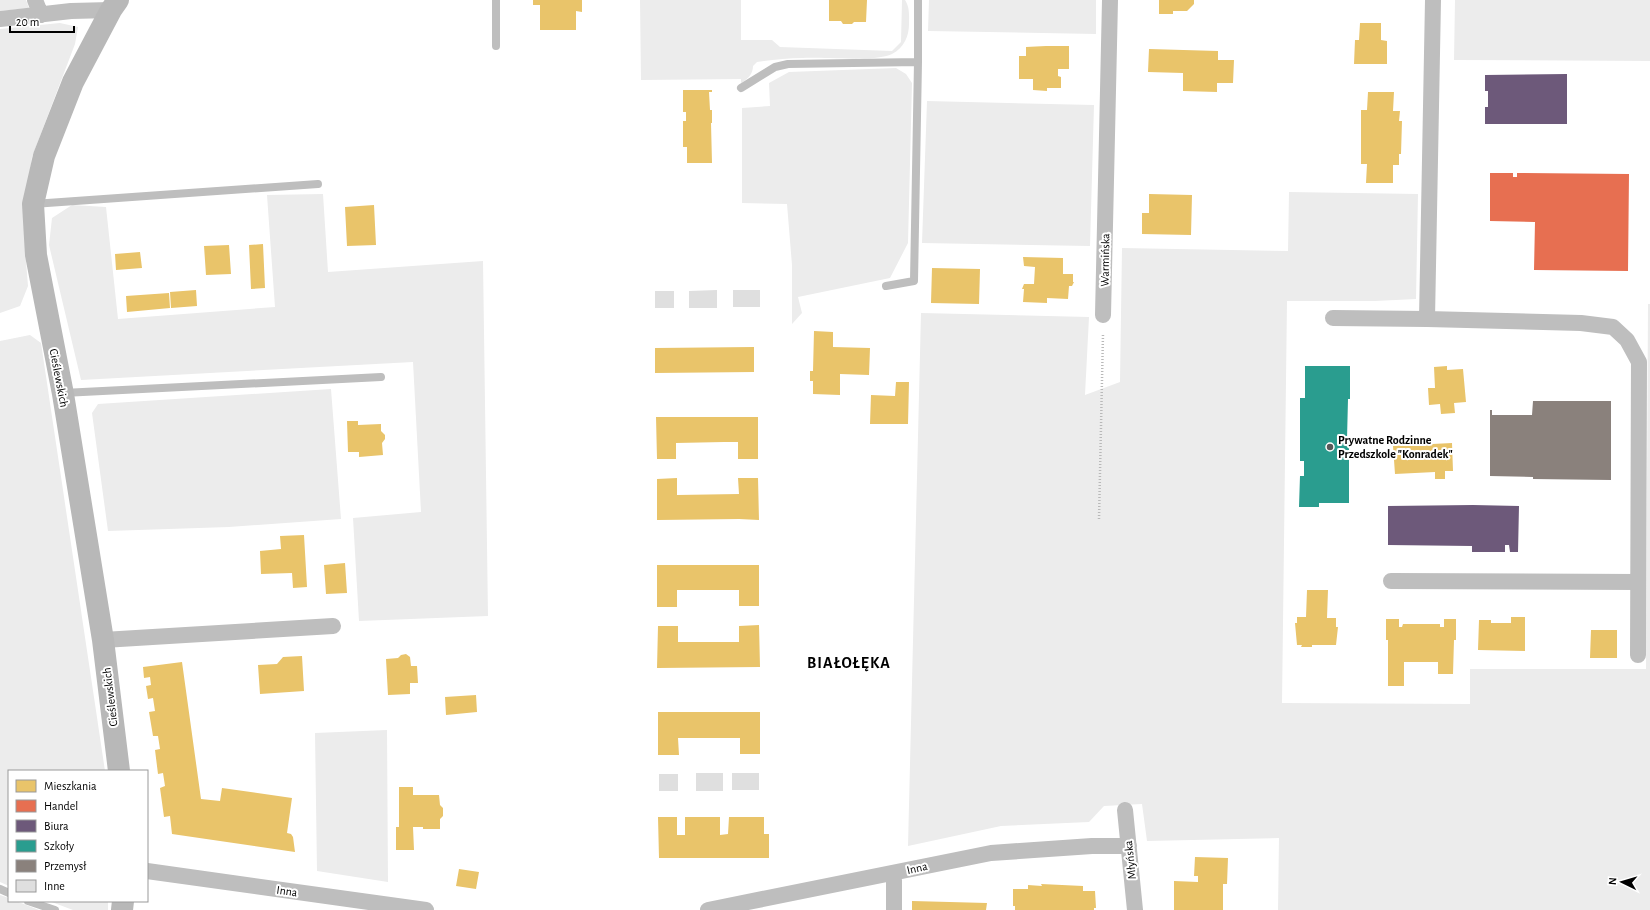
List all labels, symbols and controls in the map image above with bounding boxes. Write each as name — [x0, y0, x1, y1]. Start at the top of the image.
scale bar — [10, 8, 74, 34]
text: 20 m — [16, 16, 39, 28]
street label: Warmińska — [1099, 233, 1111, 287]
street label: Cieślewskich — [47, 348, 71, 408]
place label: Prywatne Rodzinne Przedszkole "Konradek" — [1338, 434, 1453, 460]
marker: Prywatne Rodzinne Przedszkole "Konradek" — [1325, 442, 1335, 452]
district label: BIAŁOŁĘKA — [807, 655, 891, 672]
street label: Cieślewskich — [100, 667, 120, 727]
legend — [8, 770, 148, 902]
text: Mieszkania — [44, 780, 97, 792]
text: Handel — [44, 800, 78, 812]
text: Biura — [44, 820, 69, 832]
street label: Młyńska — [1122, 839, 1139, 880]
text: Szkoły — [44, 840, 74, 853]
text: Przemysł — [44, 860, 87, 873]
street label: Inna — [905, 860, 929, 876]
north arrow — [1602, 862, 1642, 902]
text: N — [1607, 877, 1618, 885]
text: Inne — [44, 880, 65, 892]
street label: Inna — [276, 884, 299, 898]

